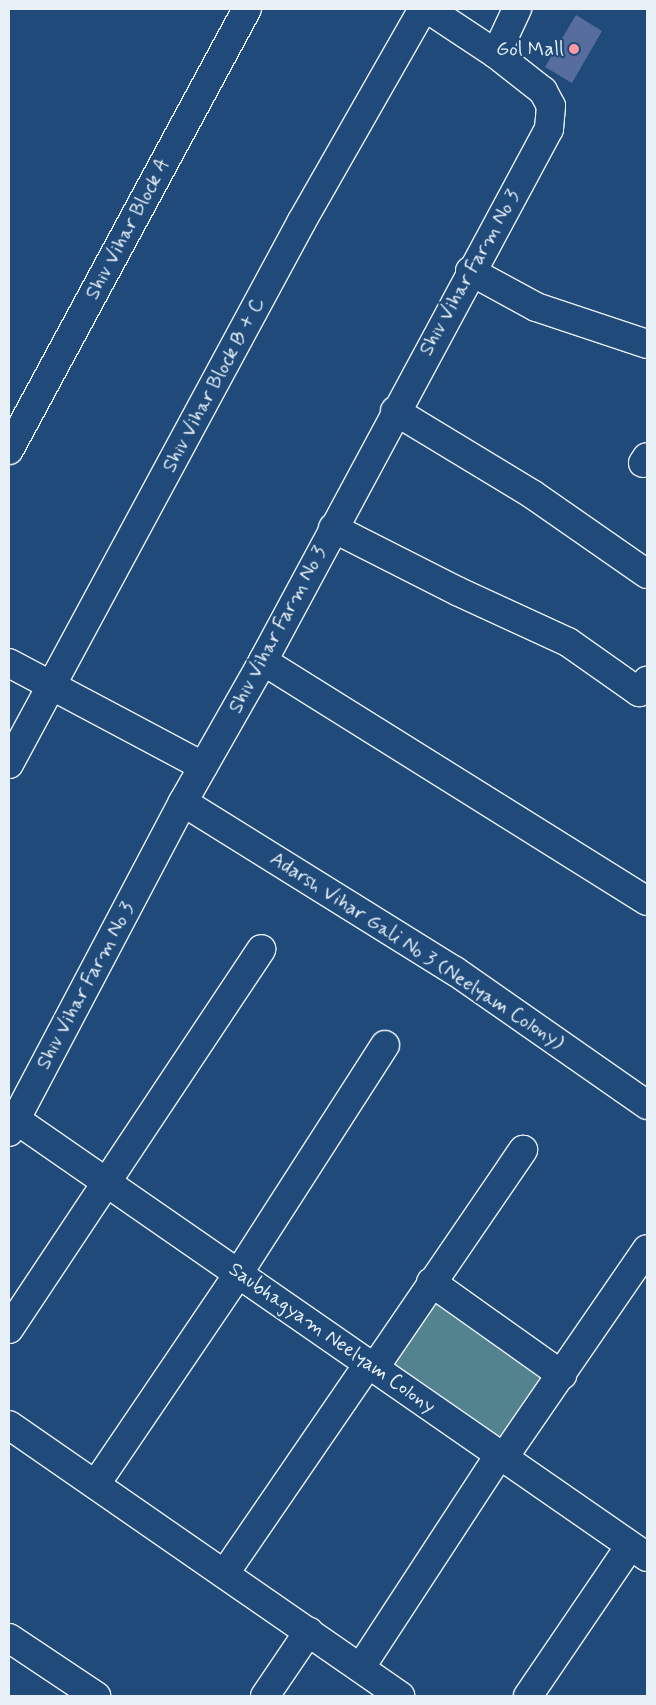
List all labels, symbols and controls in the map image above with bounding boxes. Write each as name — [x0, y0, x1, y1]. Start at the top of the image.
place label: Gol Mall — [495, 37, 564, 61]
marker: Gol Mall — [568, 43, 580, 55]
street label: Shiv Vihar Block A — [81, 155, 175, 303]
street label: Shiv Vihar Farm No 3 — [415, 187, 525, 359]
street label: Shiv Vihar Block B + C — [158, 294, 270, 476]
street label: Shiv Vihar Farm No 3 — [224, 543, 332, 717]
street label: Adarsh Vihar Gali No 3 (Neelyam Colony) — [263, 845, 571, 1057]
street label: Shiv Vihar Farm No 3 — [32, 899, 140, 1073]
street label: Saubhagyam Neelyam Colony — [220, 1254, 444, 1422]

